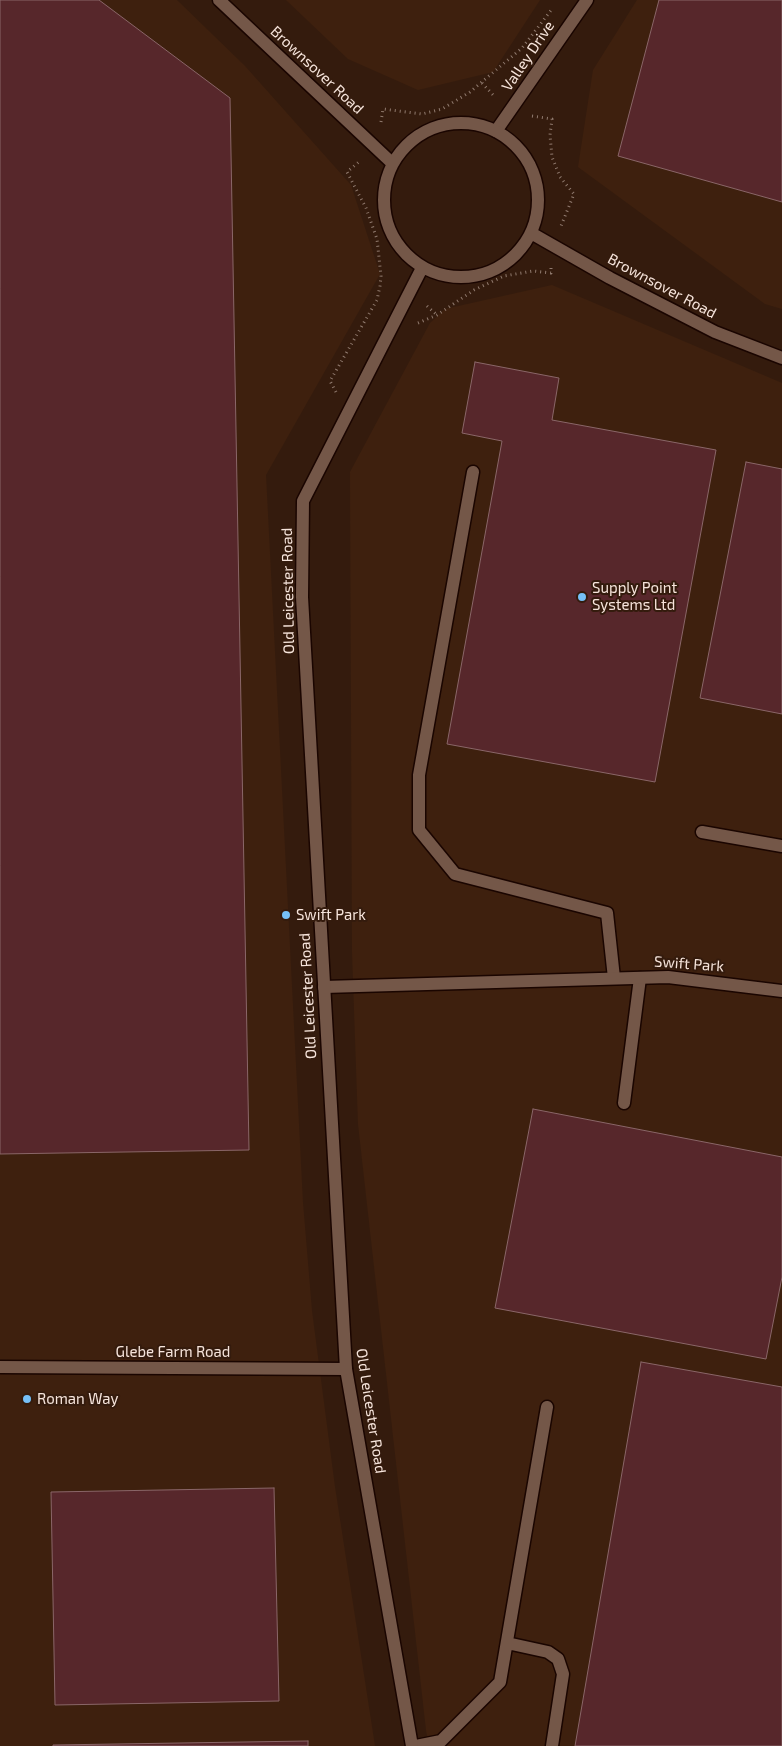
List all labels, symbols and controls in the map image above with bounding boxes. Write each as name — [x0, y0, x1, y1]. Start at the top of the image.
street label: Valley Drive — [498, 17, 558, 95]
street label: Brownsover Road — [267, 22, 367, 118]
street label: Brownsover Road — [605, 250, 719, 322]
street label: Old Leicester Road — [278, 528, 298, 654]
place label: Supply Point Systems Ltd — [592, 579, 677, 614]
marker: Supply Point Systems Ltd — [576, 591, 588, 603]
place label: Swift Park — [296, 906, 366, 924]
marker: Swift Park — [280, 909, 292, 921]
street label: Old Leicester Road — [296, 932, 320, 1060]
street label: Swift Park — [654, 953, 724, 975]
street label: Glebe Farm Road — [116, 1343, 230, 1361]
street label: Old Leicester Road — [352, 1347, 390, 1475]
place label: Roman Way — [37, 1390, 118, 1408]
marker: Roman Way — [21, 1393, 33, 1405]

